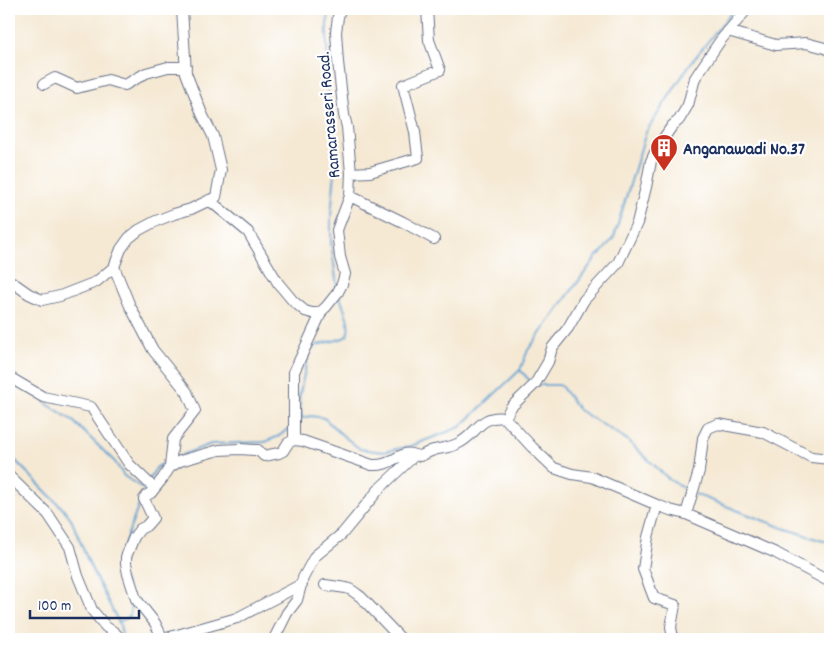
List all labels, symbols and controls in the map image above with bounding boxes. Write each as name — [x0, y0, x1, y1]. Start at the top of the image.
street label: Ramarasseri Road. — [313, 50, 348, 179]
building icon: Anganawadi No.37 — [649, 133, 679, 172]
place label: Anganawadi No.37 — [683, 138, 805, 163]
scale bar — [30, 588, 139, 620]
text: 100 m — [38, 596, 71, 618]

